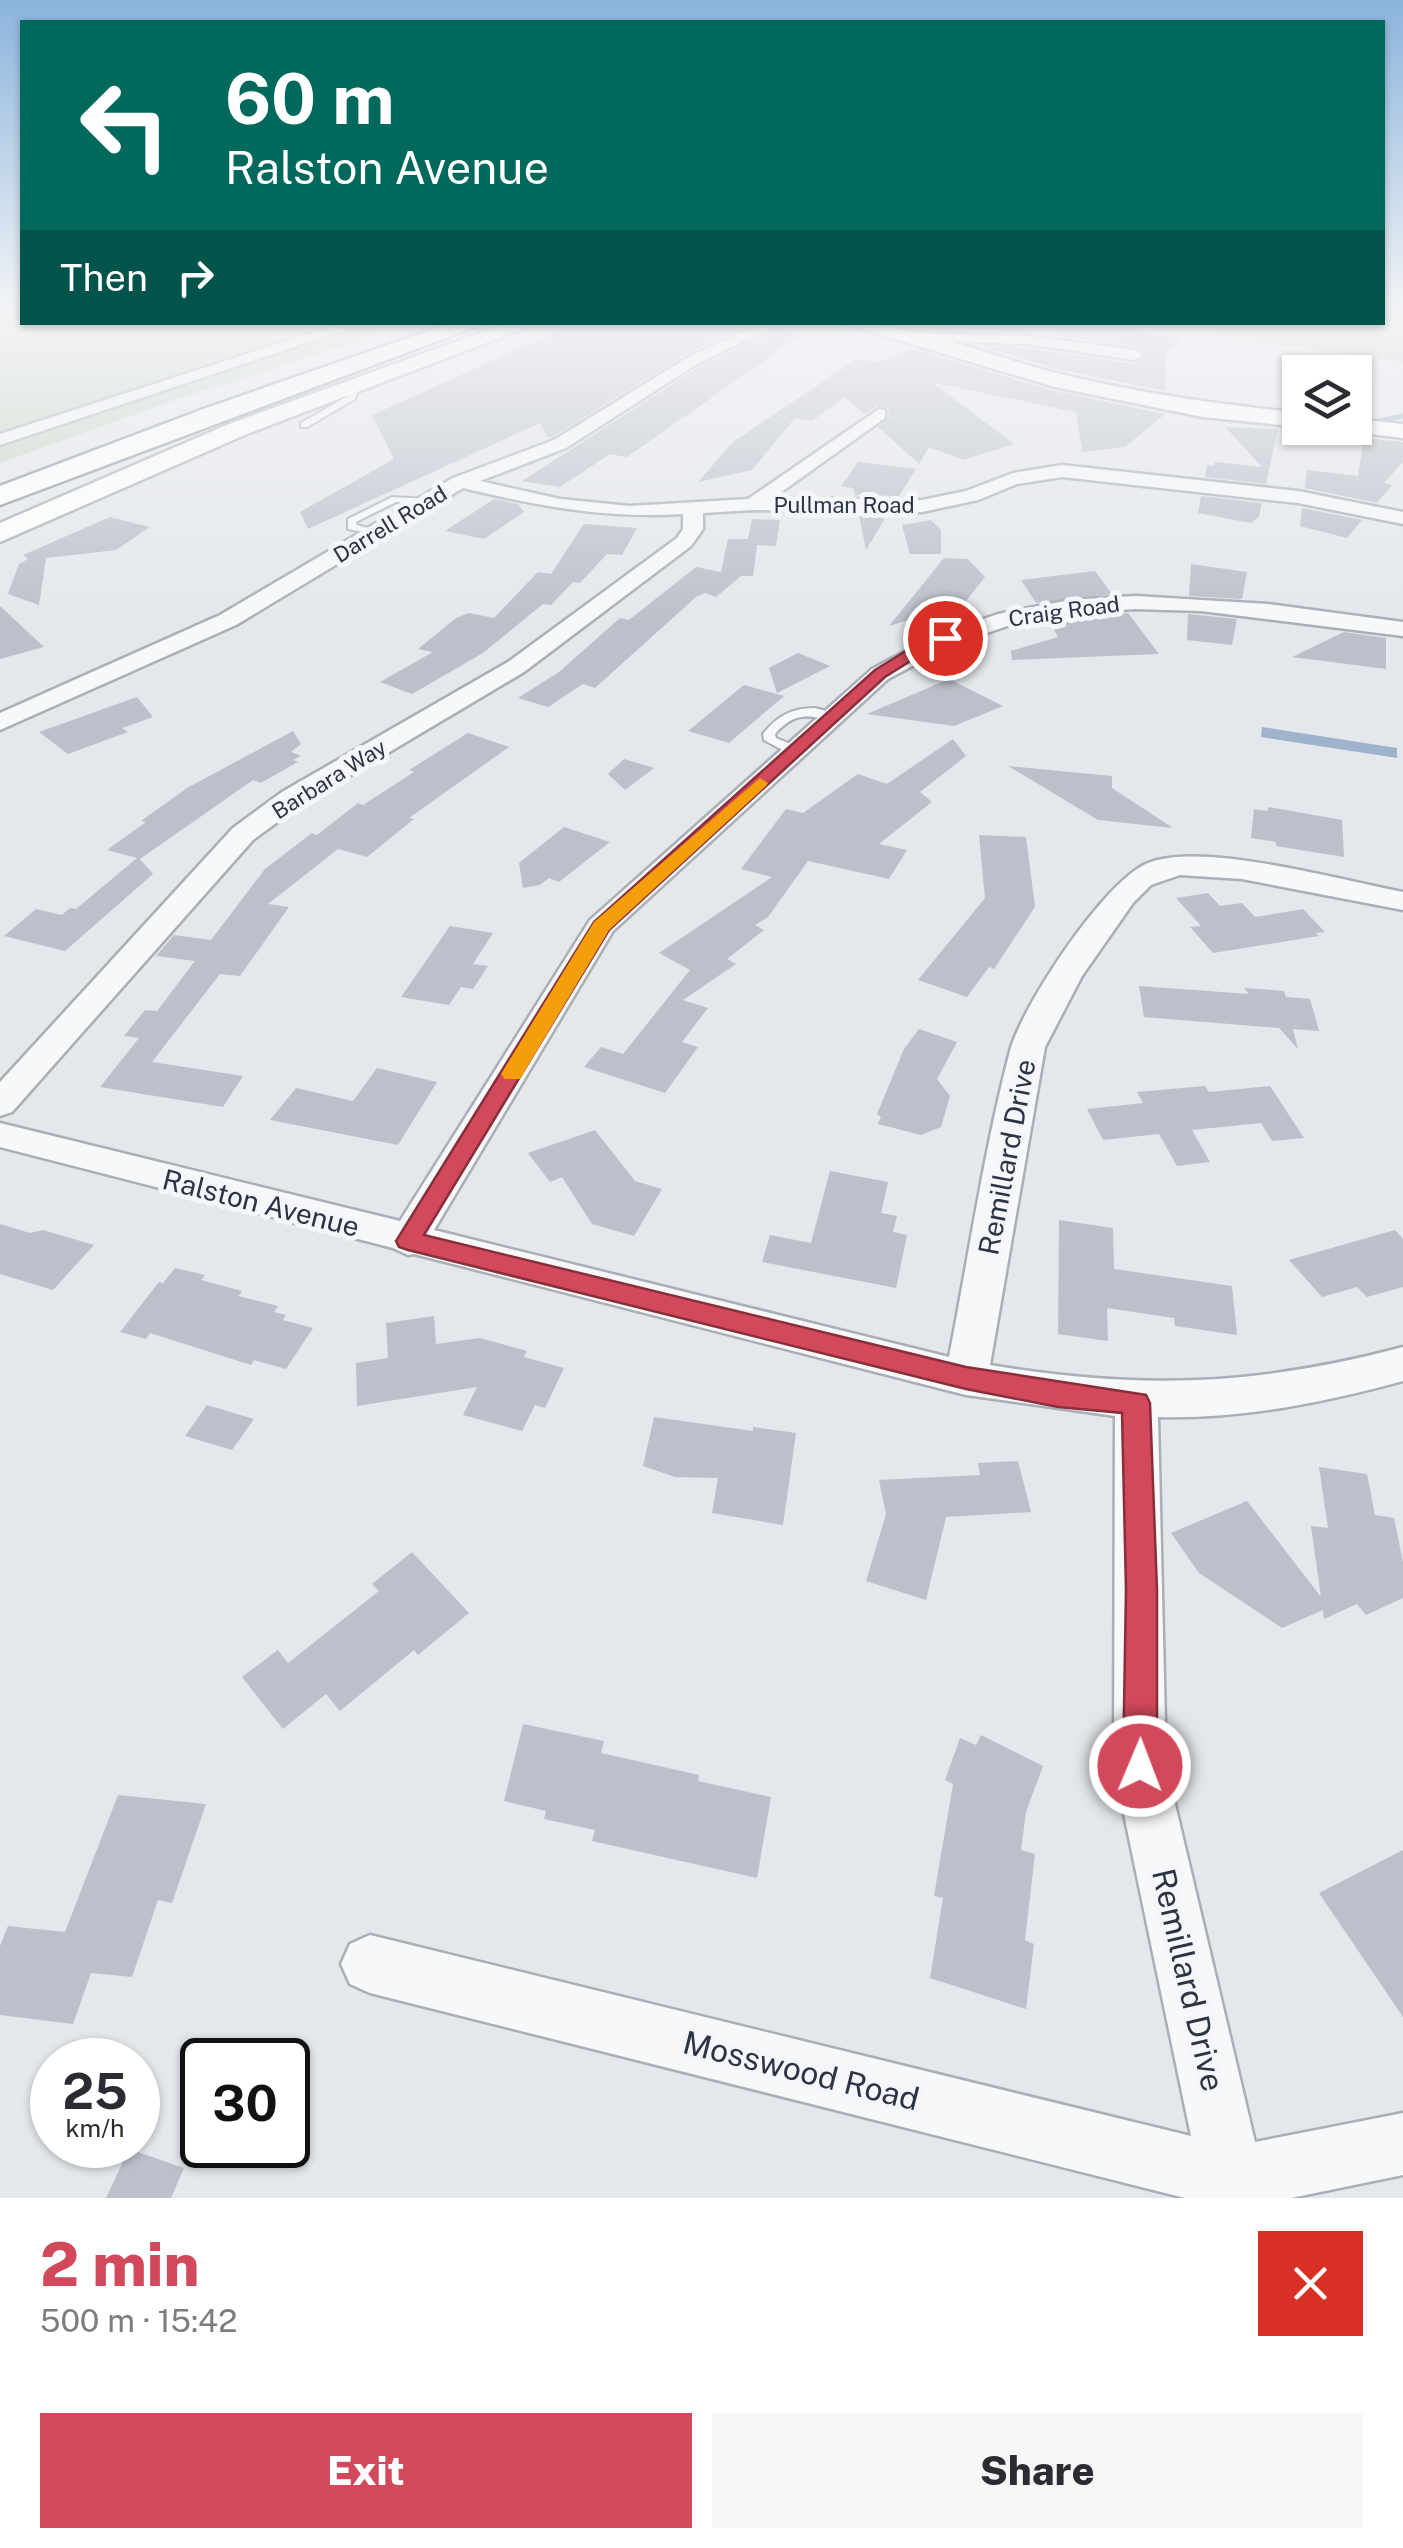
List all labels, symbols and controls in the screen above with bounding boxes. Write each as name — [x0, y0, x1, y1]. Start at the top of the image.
text: 60 m — [225, 57, 395, 140]
icon: left — [60, 60, 190, 190]
text: Ralston Avenue — [225, 141, 549, 194]
icon: right — [168, 250, 223, 305]
text: Then — [60, 255, 148, 300]
map controls — [1282, 355, 1372, 445]
button: layers — [1282, 355, 1372, 445]
street label: Darrell Road — [329, 480, 451, 568]
street label: Pullman Road — [773, 492, 915, 518]
street label: Craig Road — [1007, 590, 1121, 632]
pin — [903, 596, 988, 681]
icon: arrive — [918, 611, 973, 666]
street label: Barbara Way — [267, 734, 391, 824]
street label: Remillard Drive — [971, 1056, 1042, 1258]
street label: Ralston Avenue — [159, 1162, 363, 1243]
position arrow — [1088, 1714, 1192, 1818]
street label: Remillard Drive — [1145, 1865, 1232, 2095]
street label: Mosswood Road — [679, 2023, 923, 2118]
speed limit sign: 30 — [180, 2038, 310, 2168]
text: 25 — [62, 2061, 128, 2120]
text: km/h — [66, 2113, 124, 2143]
text: 2 min — [40, 2229, 199, 2300]
button: close — [1258, 2231, 1363, 2336]
text: 500 m · 15:42 — [40, 2302, 237, 2339]
button: Exit — [40, 2413, 692, 2528]
button: Share — [712, 2413, 1363, 2528]

